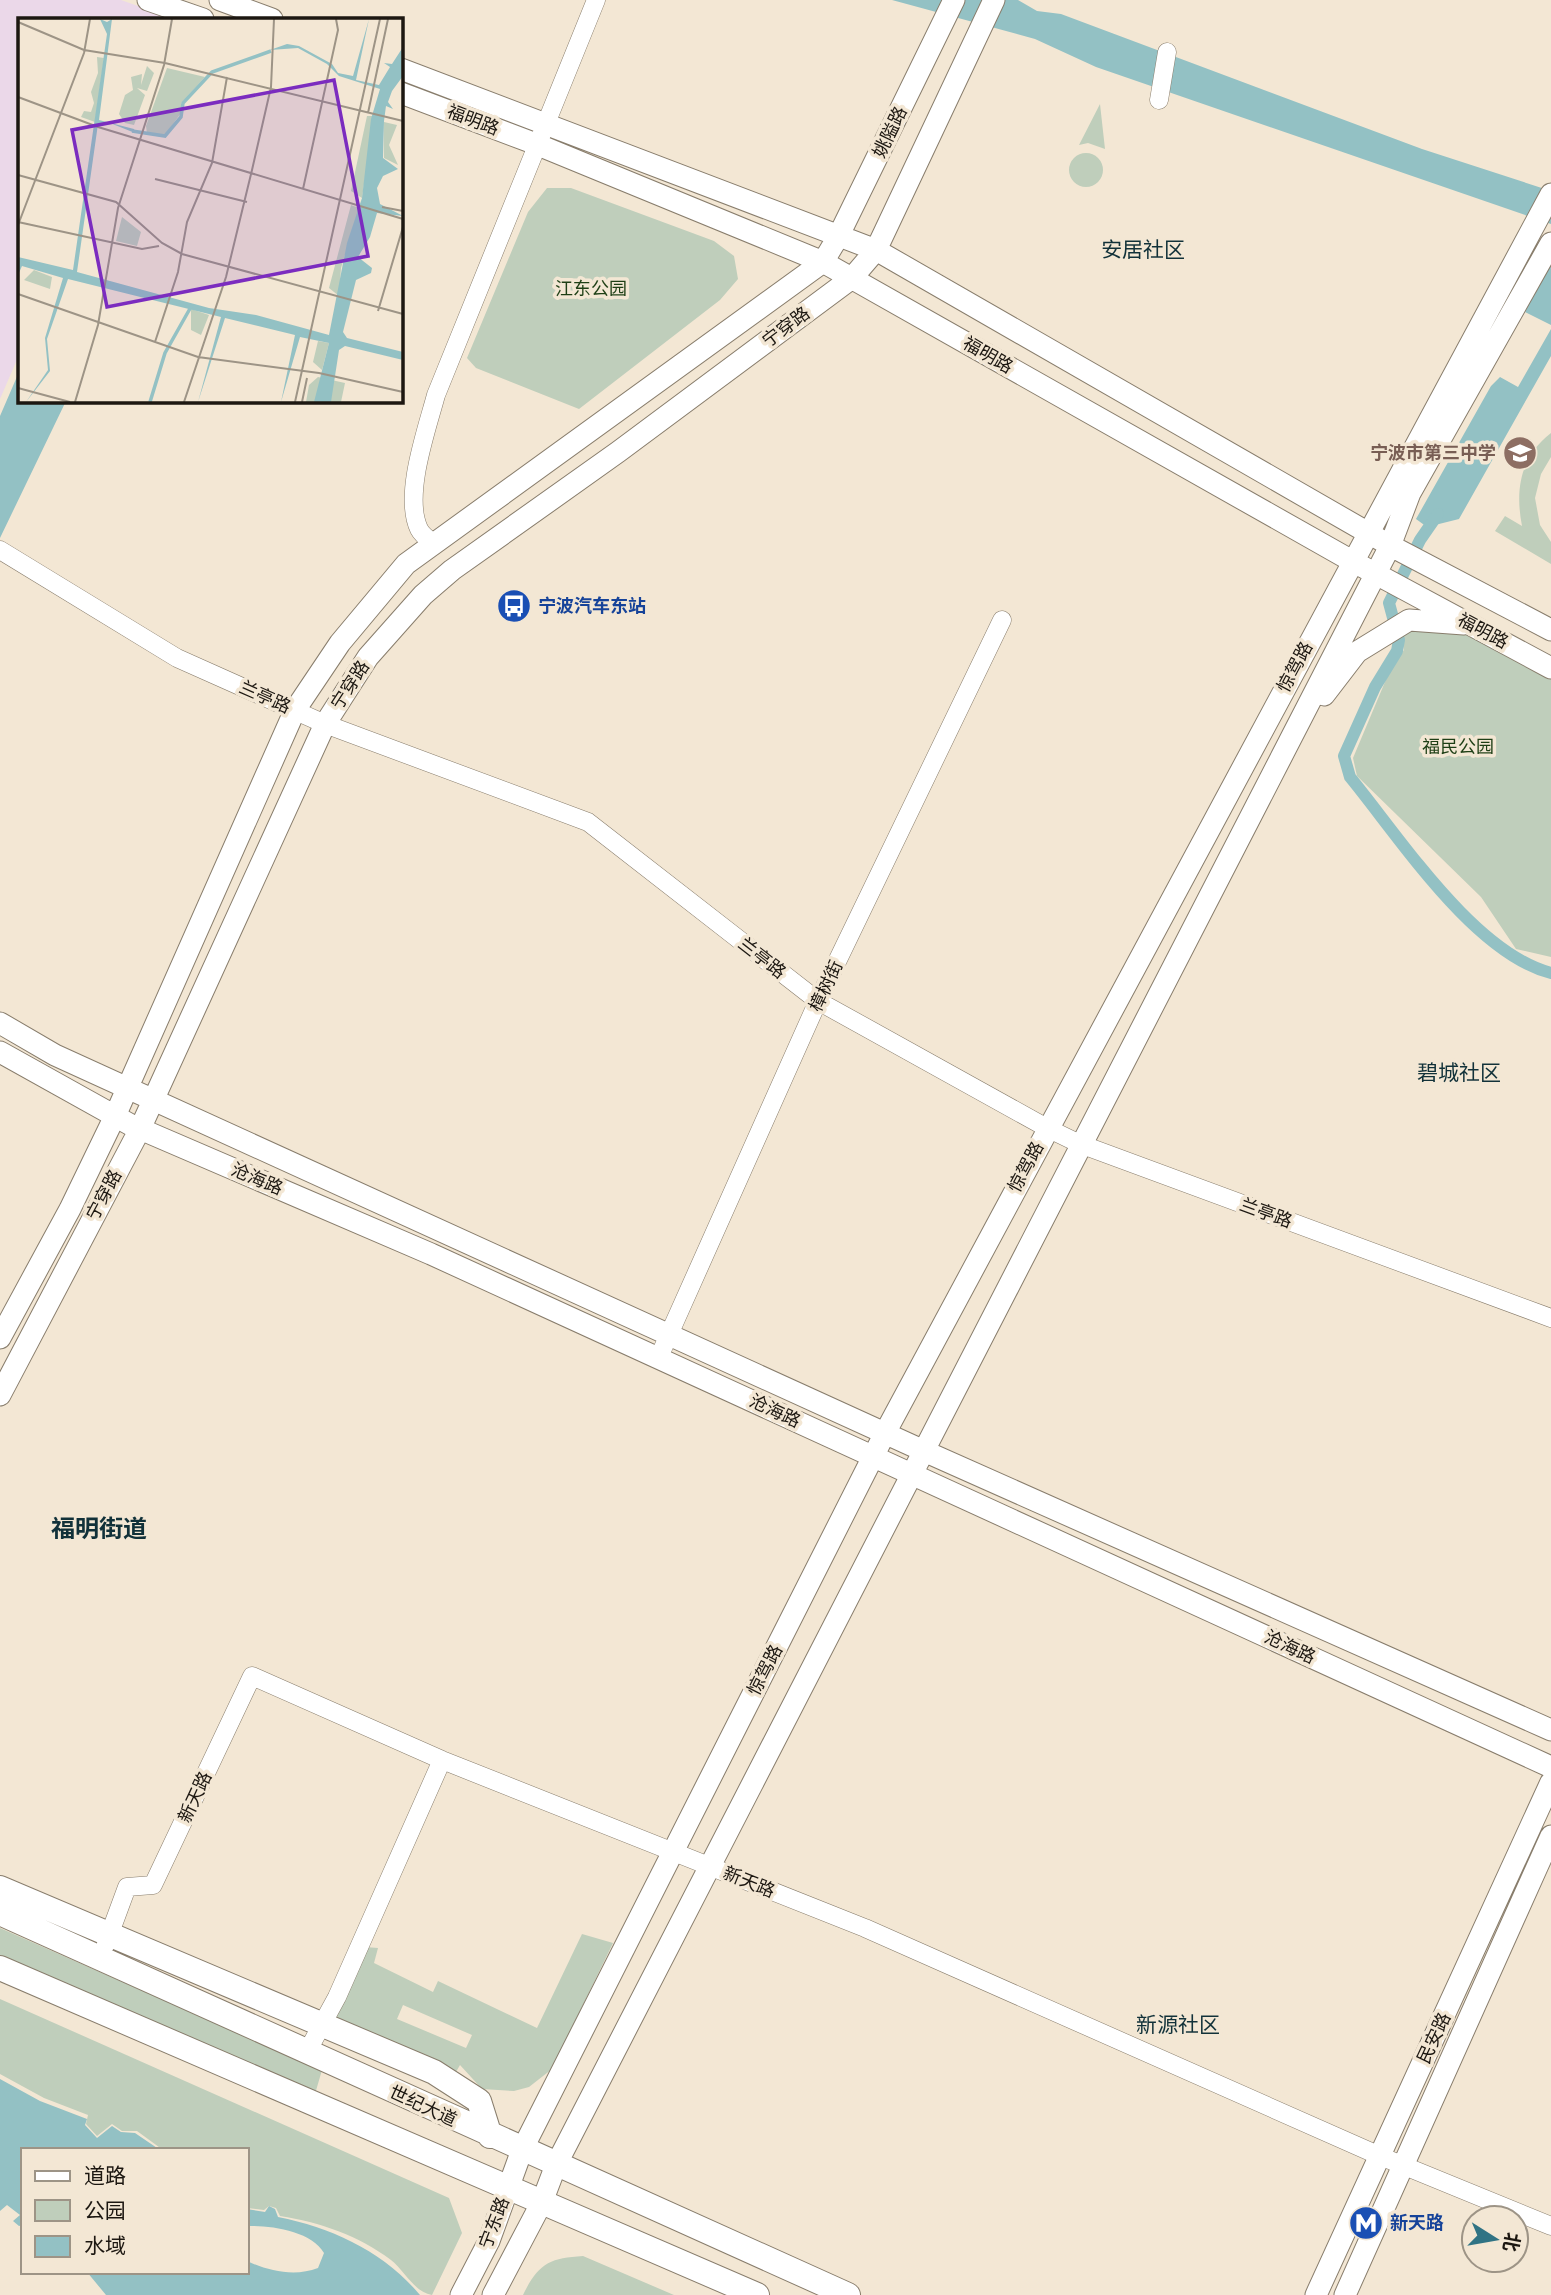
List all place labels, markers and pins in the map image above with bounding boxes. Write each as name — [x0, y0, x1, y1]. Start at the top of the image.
school or university icon: 宁波市第三中学 — [1501, 434, 1539, 472]
place label: 宁波市第三中学 — [1370, 441, 1496, 464]
bus stop icon: 宁波汽车东站 — [495, 587, 533, 625]
place label: 宁波汽车东站 — [538, 594, 646, 617]
metro station icon: 新天路 — [1347, 2204, 1385, 2242]
place label: 新天路 — [1390, 2211, 1444, 2234]

